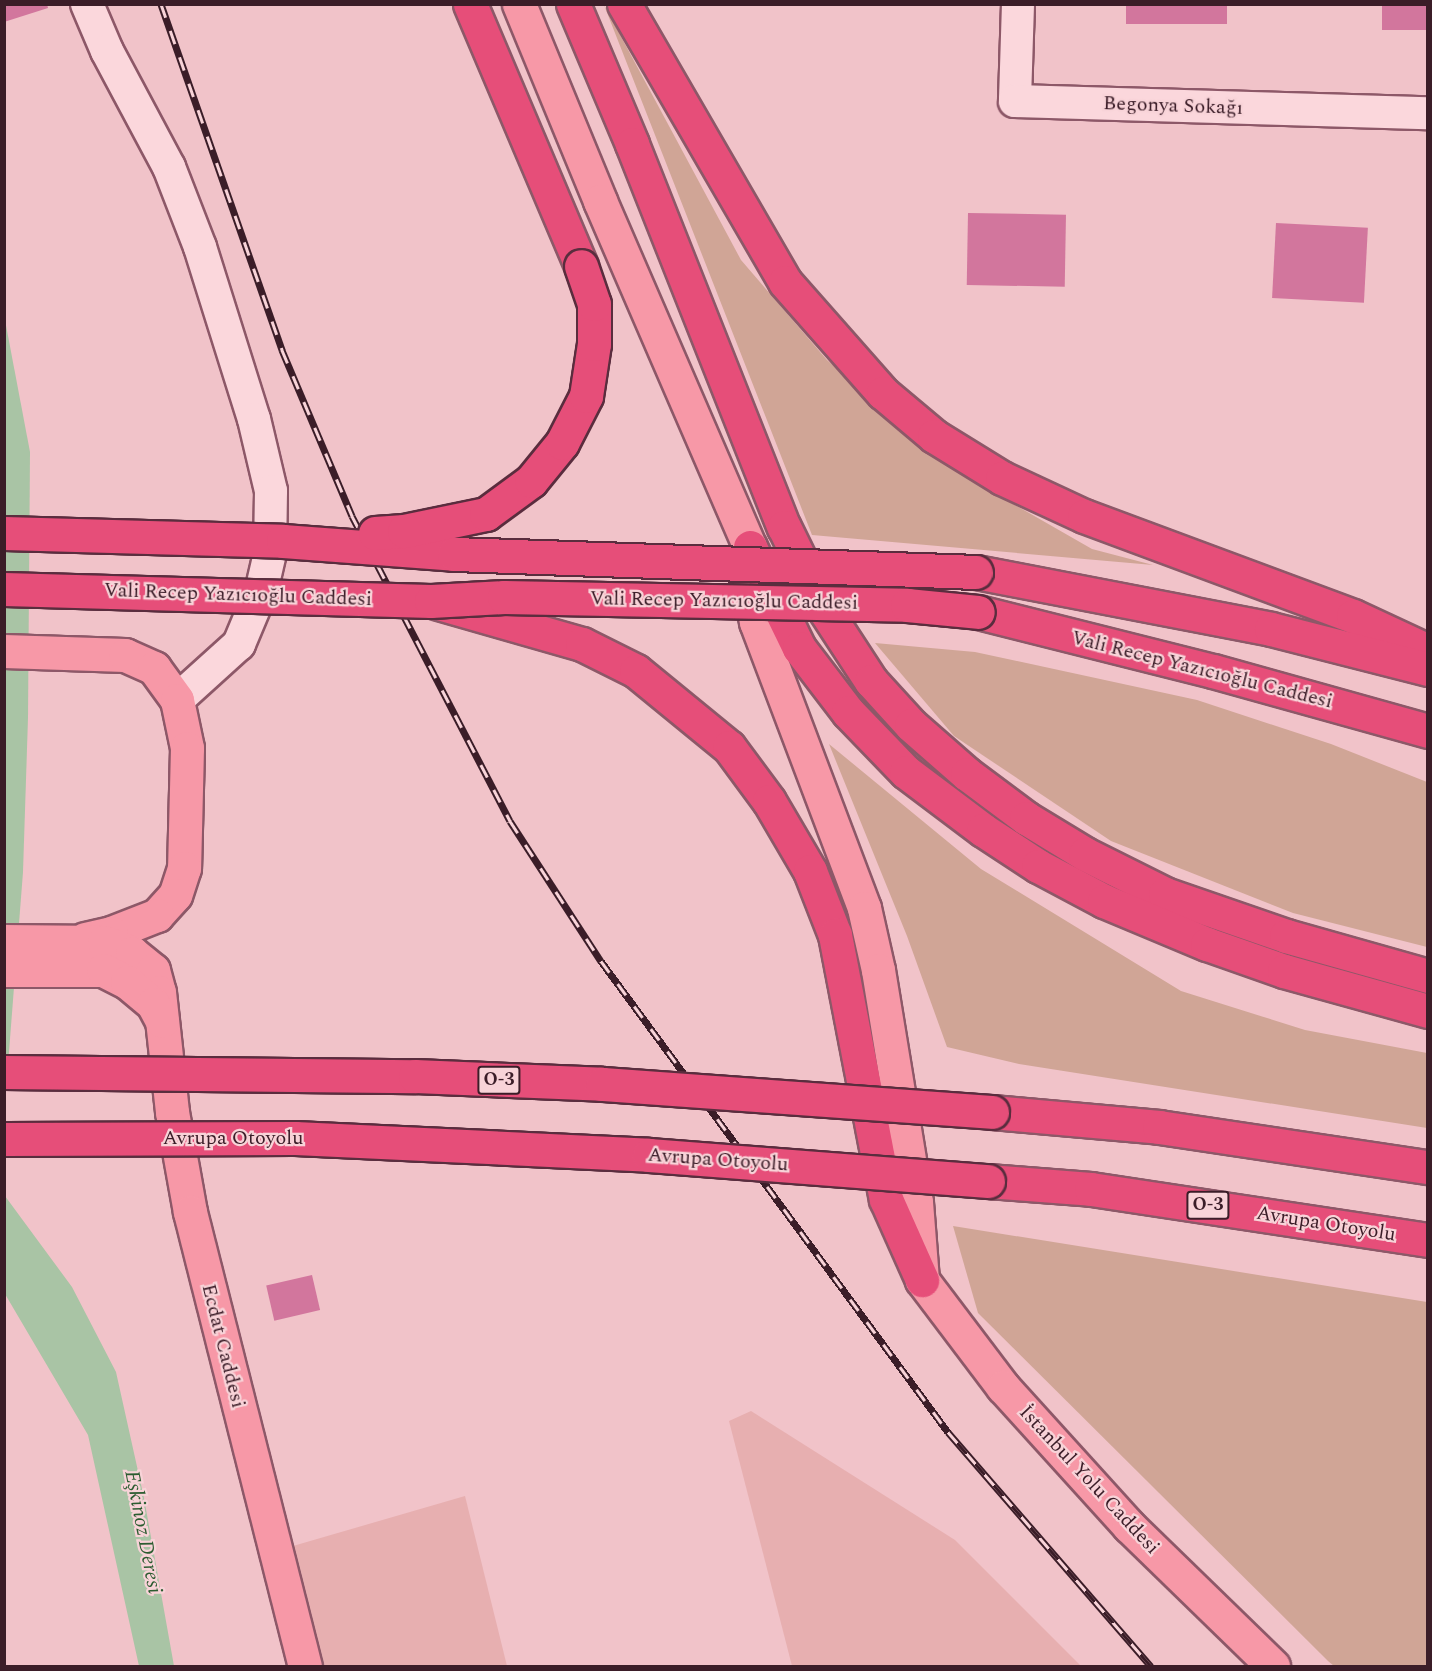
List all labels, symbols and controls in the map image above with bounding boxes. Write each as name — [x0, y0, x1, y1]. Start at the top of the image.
street label: Begonya Sokağı — [1103, 92, 1243, 120]
street label: Vali Recep Yazıcıoğlu Caddesi — [104, 578, 372, 612]
street label: Vali Recep Yazıcıoğlu Caddesi — [590, 587, 858, 615]
street label: Vali Recep Yazıcıoğlu Caddesi — [1069, 626, 1335, 714]
road number: O-3 — [476, 1065, 522, 1095]
street label: Avrupa Otoyolu — [163, 1126, 303, 1150]
street label: Avrupa Otoyolu — [647, 1143, 789, 1177]
road number: O-3 — [1186, 1190, 1230, 1220]
street label: Avrupa Otoyolu — [1255, 1201, 1397, 1247]
street label: Ecdat Caddesi — [196, 1282, 250, 1410]
street label: İstanbul Yolu Caddesi — [1014, 1401, 1164, 1559]
water label: Eşkinoz Deresi — [119, 1468, 167, 1596]

